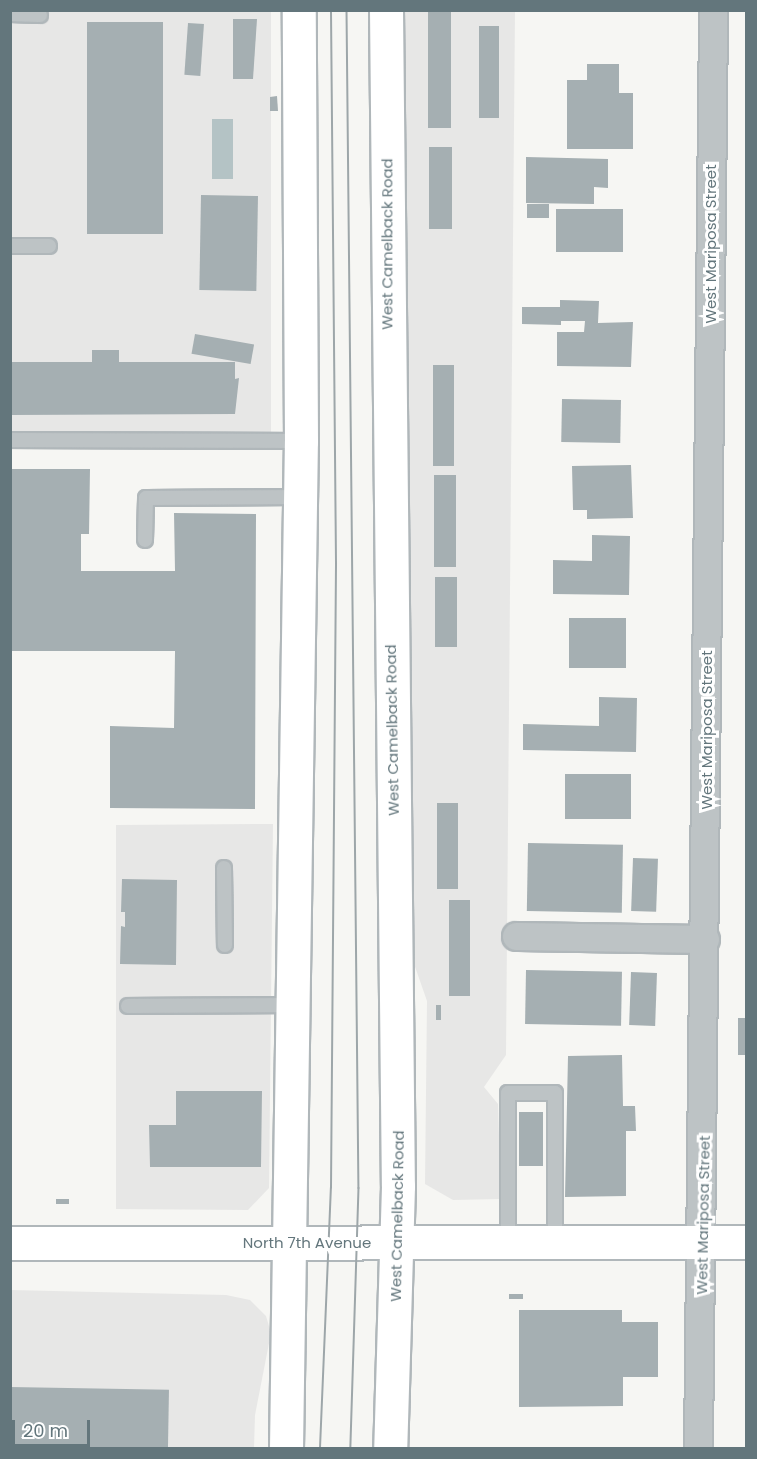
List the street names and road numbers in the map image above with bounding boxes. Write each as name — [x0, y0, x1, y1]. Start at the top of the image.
street label: West Camelback Road — [378, 158, 396, 330]
street label: West Mariposa Street — [702, 164, 720, 324]
street label: West Camelback Road — [382, 644, 402, 816]
street label: West Mariposa Street — [698, 650, 716, 810]
street label: West Camelback Road — [387, 1130, 407, 1302]
street label: West Mariposa Street — [693, 1135, 713, 1295]
street label: North 7th Avenue — [243, 1234, 371, 1252]

